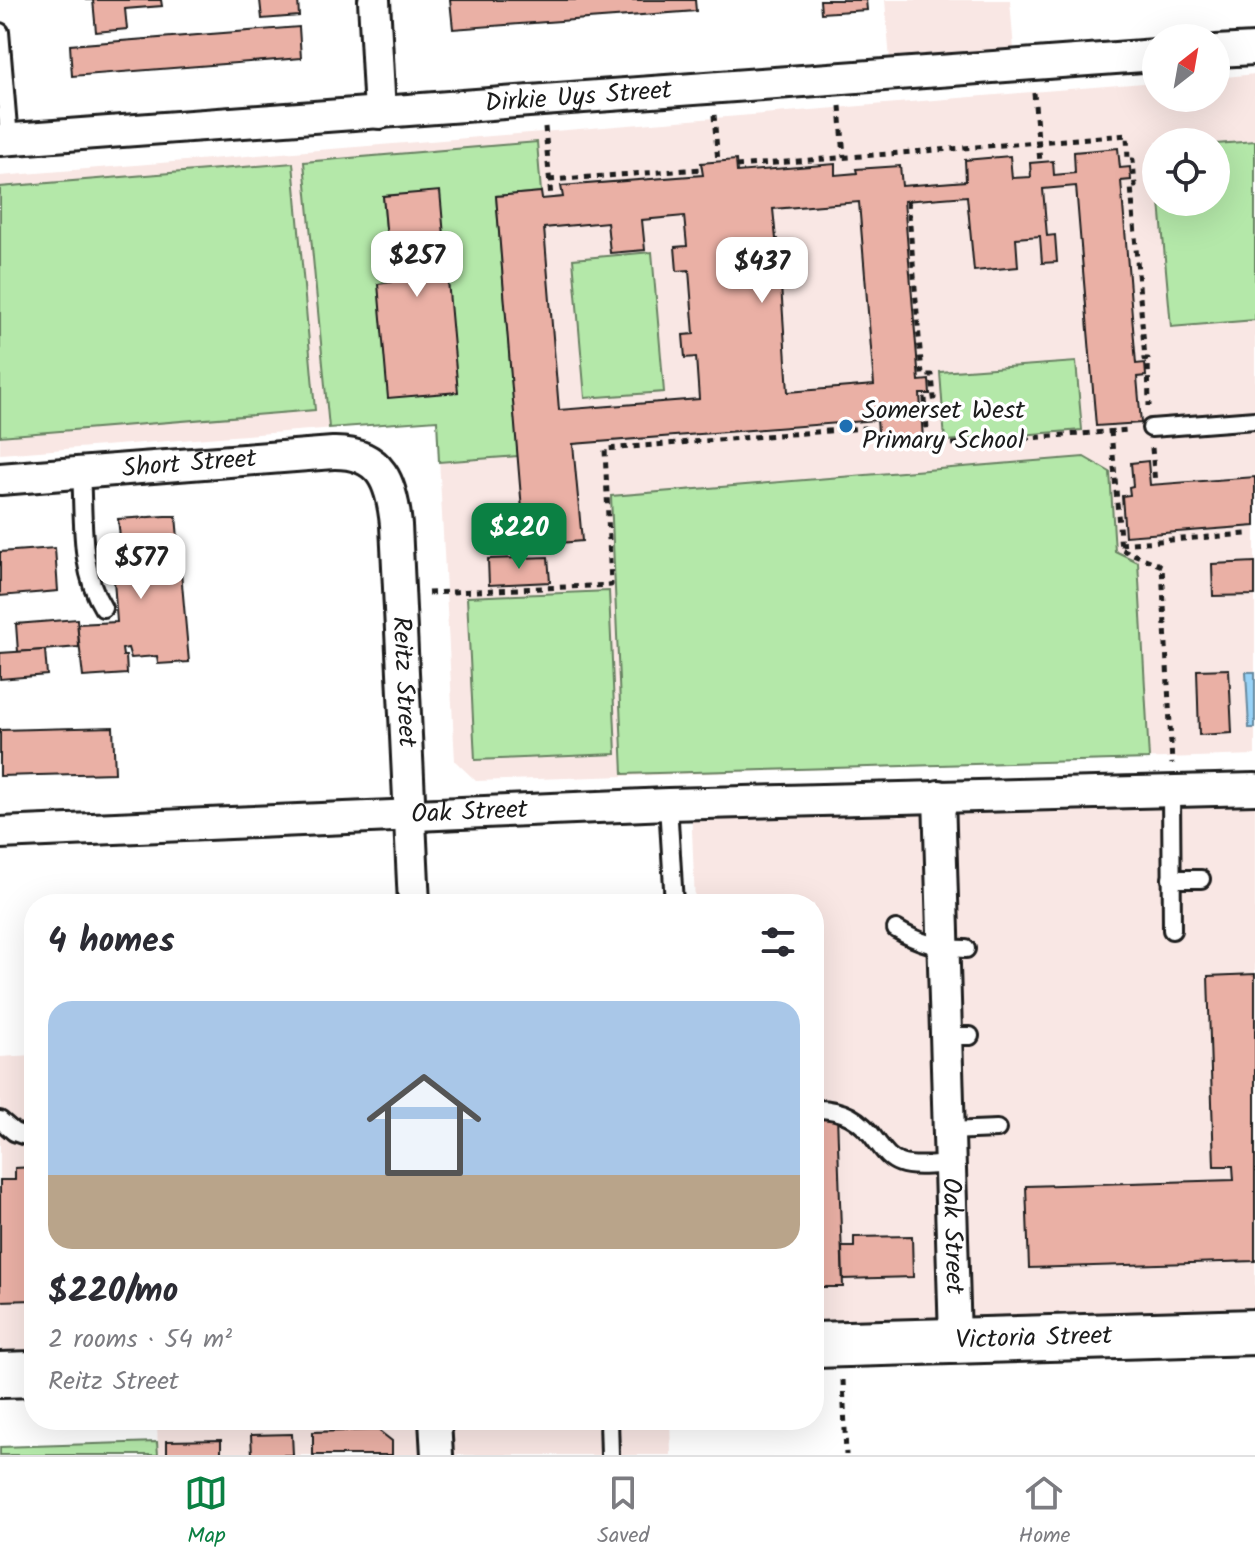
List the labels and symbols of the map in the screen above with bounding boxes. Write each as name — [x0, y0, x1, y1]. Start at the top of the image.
north arrow — [1142, 24, 1230, 112]
street label: Dirkie Uys Street — [483, 70, 674, 125]
pin: $257 — [370, 231, 464, 299]
pin: $437 — [715, 237, 809, 305]
place label: Somerset West Primary School — [862, 390, 1026, 462]
marker: Somerset West Primary School — [837, 417, 855, 435]
street label: Short Street — [121, 438, 259, 490]
pin: $220 — [472, 503, 566, 571]
pin: $577 — [94, 533, 188, 601]
street label: Reitz Street — [379, 615, 428, 749]
street label: Oak Street — [410, 789, 530, 836]
street label: Oak Street — [929, 1177, 975, 1296]
street label: Victoria Street — [955, 1315, 1114, 1362]

